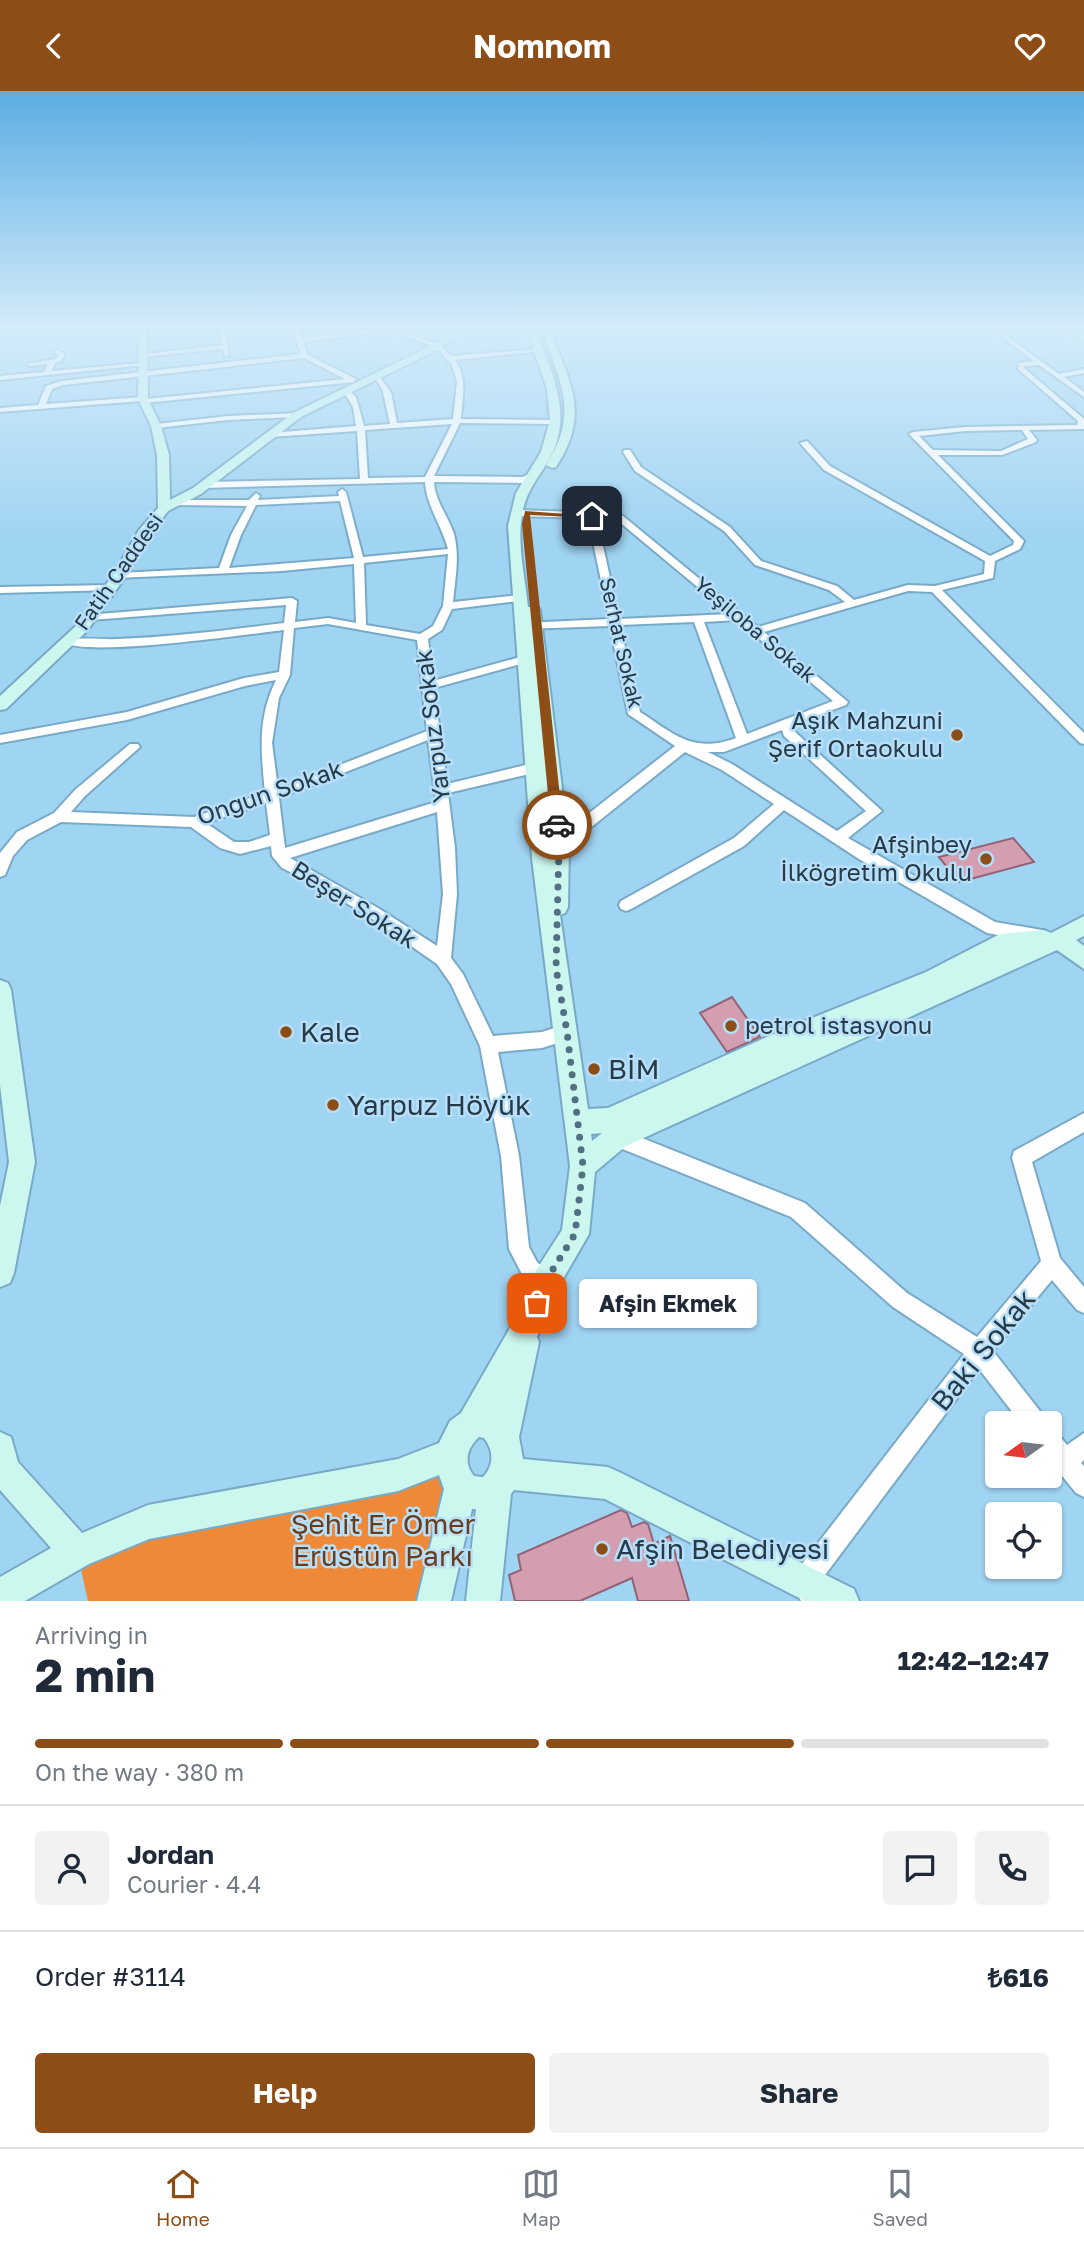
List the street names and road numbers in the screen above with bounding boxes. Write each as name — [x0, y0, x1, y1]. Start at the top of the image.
street label: Fatih Caddesi — [68, 508, 168, 635]
street label: Yeşiloba Sokak — [689, 571, 822, 688]
street label: Serhat Sokak — [594, 575, 650, 711]
street label: Yarpuz Sokak — [408, 648, 455, 804]
street label: Ongun Sokak — [193, 753, 346, 830]
street label: Beşer Sokak — [287, 854, 423, 954]
street label: Baki Sokak — [924, 1282, 1042, 1417]

